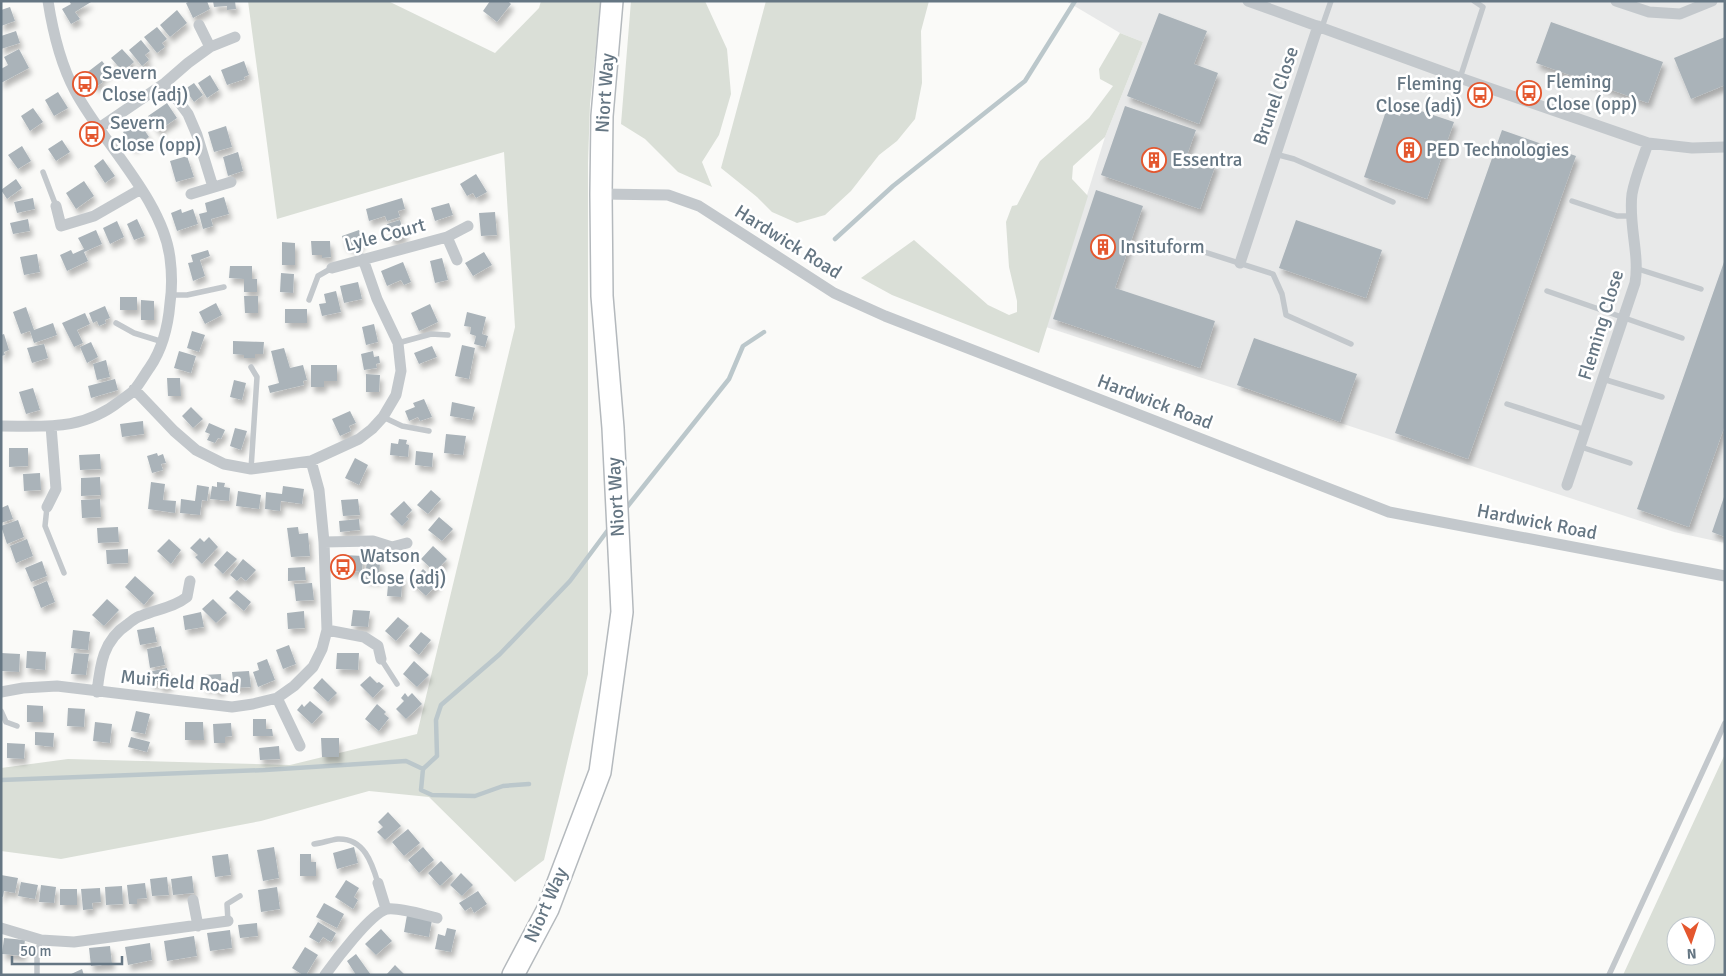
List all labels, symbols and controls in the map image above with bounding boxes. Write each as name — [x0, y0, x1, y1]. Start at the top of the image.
street label: Brunel Close — [1248, 43, 1304, 149]
street label: Niort Way — [590, 52, 620, 134]
place label: Severn Close (adj) — [102, 61, 188, 107]
place label: Fleming Close (opp) — [1546, 70, 1637, 116]
bus stop icon: Severn Close (adj) — [72, 71, 98, 97]
place label: Fleming Close (adj) — [1376, 72, 1462, 118]
bus stop icon: Fleming Close (opp) — [1516, 80, 1542, 106]
bus stop icon: Fleming Close (adj) — [1467, 82, 1493, 108]
place label: Severn Close (opp) — [110, 111, 201, 157]
bus stop icon: Severn Close (opp) — [79, 121, 105, 147]
building icon: PED Technologies — [1396, 137, 1422, 163]
place label: PED Technologies — [1426, 138, 1569, 162]
building icon: Essentra — [1141, 147, 1167, 173]
place label: Essentra — [1172, 148, 1242, 172]
street label: Hardwick Road — [730, 200, 846, 284]
street label: Lyle Court — [342, 213, 428, 257]
building icon: Insituform — [1090, 234, 1116, 260]
place label: Insituform — [1120, 235, 1205, 259]
street label: Fleming Close — [1573, 267, 1629, 383]
street label: Hardwick Road — [1094, 369, 1216, 435]
street label: Niort Way — [602, 456, 630, 538]
street label: Hardwick Road — [1475, 499, 1599, 545]
place label: Watson Close (adj) — [360, 544, 446, 590]
bus stop icon: Watson Close (adj) — [330, 554, 356, 580]
street label: Muirfield Road — [120, 665, 240, 699]
street label: Niort Way — [519, 864, 573, 946]
north arrow — [1666, 916, 1716, 966]
scale bar — [12, 934, 122, 966]
text: 50 m — [20, 942, 51, 960]
text: N — [1686, 945, 1697, 962]

